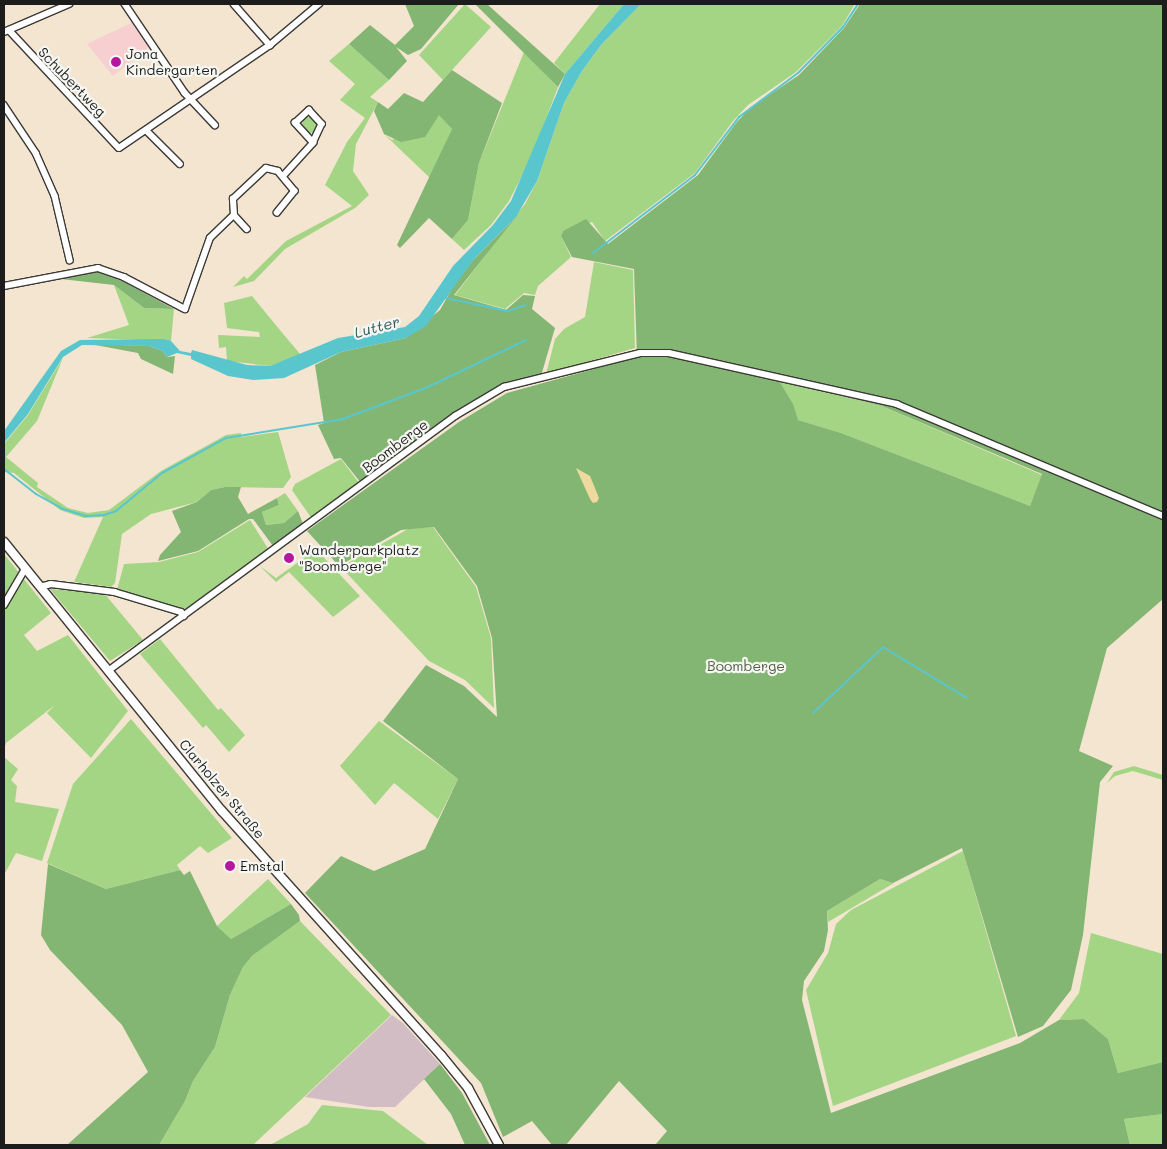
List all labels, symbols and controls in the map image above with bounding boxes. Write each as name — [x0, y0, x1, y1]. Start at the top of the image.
street label: Schubertweg — [35, 44, 109, 120]
place label: Jona Kindergarten — [126, 46, 218, 78]
marker: Jona Kindergarten — [110, 56, 122, 68]
water label: Lutter — [352, 312, 402, 342]
street label: Boomberge — [359, 416, 431, 476]
place label: Wanderparkplatz "Boomberge" — [299, 542, 419, 574]
marker: Wanderparkplatz "Boomberge" — [283, 552, 295, 564]
park label: Boomberge — [707, 658, 785, 674]
street label: Clarholzer Straße — [176, 736, 268, 842]
place label: Emstal — [240, 858, 284, 874]
marker: Emstal — [224, 860, 236, 872]

